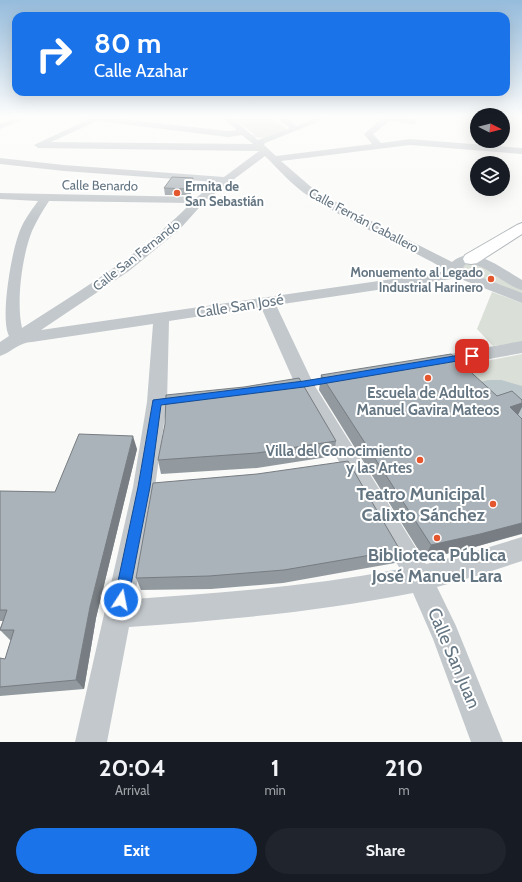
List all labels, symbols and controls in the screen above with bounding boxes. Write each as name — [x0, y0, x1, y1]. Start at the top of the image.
text: 80 m — [94, 26, 161, 60]
icon: right — [28, 28, 80, 80]
text: Calle Azahar — [94, 60, 188, 82]
north arrow — [470, 108, 510, 148]
map controls — [470, 108, 510, 196]
button: layers — [470, 156, 510, 196]
street label: Calle Benardo — [62, 176, 138, 194]
place label: Ermita de San Sebastián — [185, 178, 264, 209]
street label: Calle Fernán Caballero — [306, 184, 422, 256]
marker: Ermita de San Sebastián — [172, 188, 182, 198]
street label: Calle San Fernando — [89, 216, 183, 294]
place label: Monuemento al Legado Industrial Harinero — [350, 264, 484, 295]
marker: Monuemento al Legado Industrial Harinero — [486, 274, 496, 284]
street label: Calle San José — [195, 290, 285, 322]
pin — [455, 339, 489, 373]
icon: arrive — [461, 345, 483, 367]
marker: Escuela de Adultos Manuel Gavira Mateos — [423, 373, 433, 383]
place label: Escuela de Adultos Manuel Gavira Mateos — [357, 384, 499, 419]
place label: Villa del Conocimiento y las Artes — [266, 442, 412, 477]
marker: Villa del Conocimiento y las Artes — [415, 455, 425, 465]
place label: Teatro Municipal Calixto Sánchez — [356, 483, 485, 526]
marker: Teatro Municipal Calixto Sánchez — [488, 499, 498, 509]
marker: Biblioteca Pública José Manuel Lara — [432, 533, 442, 543]
place label: Biblioteca Pública José Manuel Lara — [368, 544, 506, 587]
position arrow — [100, 579, 142, 621]
street label: Calle San Juan — [423, 604, 485, 712]
text: 20:04 — [99, 753, 166, 782]
text: 1 — [271, 753, 280, 782]
text: 210 — [385, 753, 423, 782]
text: Arrival — [115, 782, 150, 798]
text: min — [264, 782, 286, 798]
text: m — [398, 782, 410, 798]
button: Exit — [16, 828, 257, 874]
button: Share — [265, 828, 506, 874]

